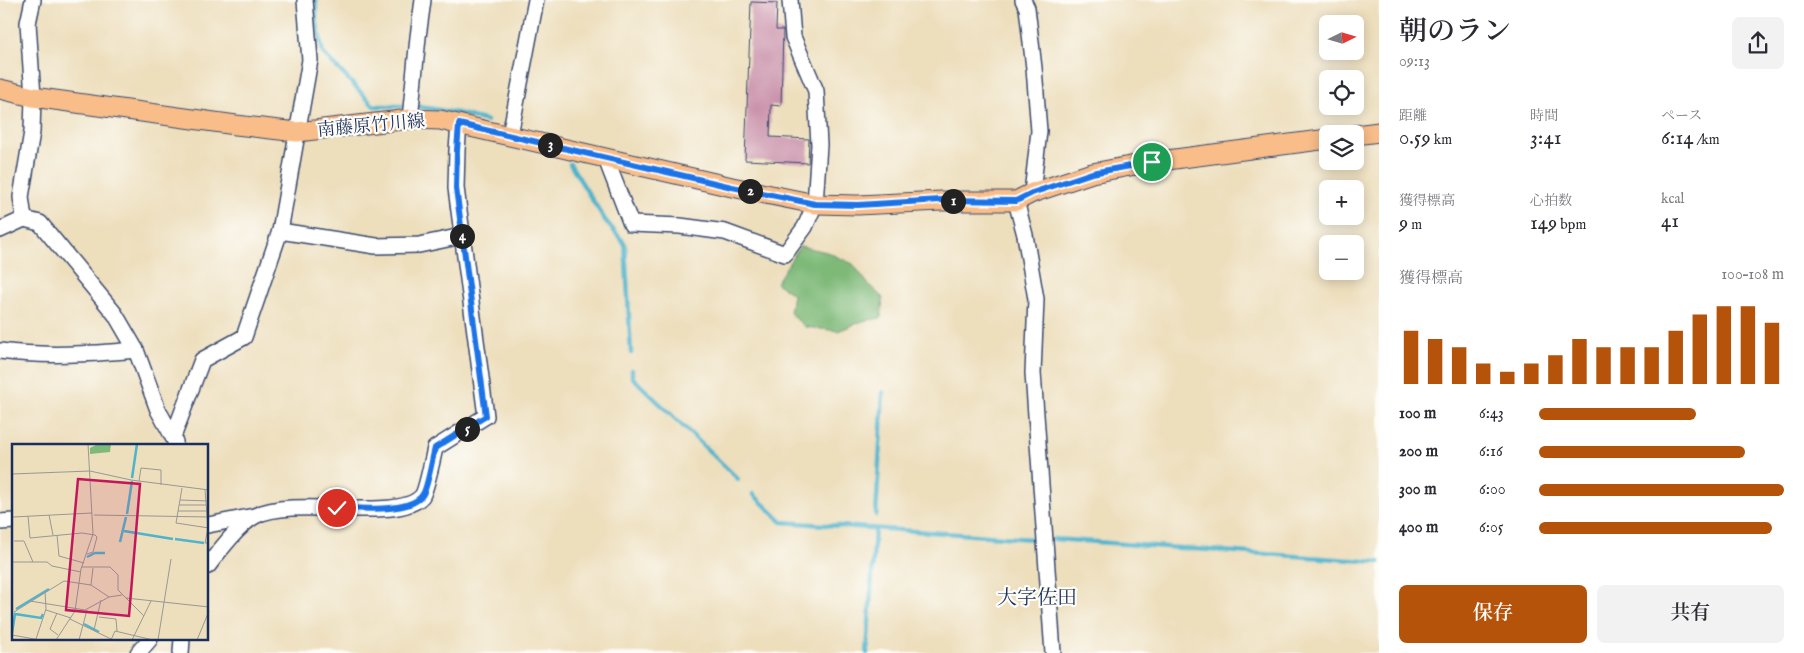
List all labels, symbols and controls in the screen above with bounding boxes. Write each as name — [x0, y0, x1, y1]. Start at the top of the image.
north arrow — [1319, 15, 1364, 60]
map controls — [1319, 15, 1364, 280]
text: 朝のラン — [1399, 15, 1511, 50]
button: share — [1732, 17, 1784, 69]
text: 09:13 — [1399, 52, 1430, 72]
button: locate — [1319, 70, 1364, 115]
text: 距離 — [1399, 107, 1427, 125]
text: 時間 — [1530, 107, 1558, 125]
text: ペース — [1661, 107, 1702, 125]
street label: 南藤原竹川線 — [316, 110, 426, 143]
button: layers — [1319, 125, 1364, 170]
text: 0.59 — [1399, 125, 1431, 152]
text: 3:41 — [1530, 125, 1562, 152]
text: 6:14 — [1661, 125, 1694, 152]
text: km — [1431, 131, 1452, 149]
text: /km — [1694, 131, 1720, 149]
pin: 3 — [538, 132, 562, 158]
text: 3 — [548, 136, 553, 154]
pin — [1131, 141, 1173, 183]
icon: arrive — [1138, 148, 1166, 176]
pin: 2 — [738, 178, 762, 204]
button: + — [1319, 180, 1364, 225]
text: 2 — [747, 182, 754, 200]
pin: 1 — [940, 188, 966, 214]
text: kcal — [1661, 190, 1684, 208]
text: 1 — [951, 192, 956, 210]
text: 獲得標高 — [1399, 192, 1455, 210]
text: 心拍数 — [1530, 192, 1572, 210]
text: 41 — [1661, 208, 1679, 235]
text: 9 — [1399, 210, 1408, 237]
text: 149 — [1530, 210, 1557, 237]
text: m — [1408, 216, 1422, 234]
text: bpm — [1557, 216, 1586, 234]
pin: 4 — [450, 224, 474, 248]
text: 4 — [459, 227, 466, 245]
button: − — [1319, 235, 1364, 280]
text: 100–108 m — [1721, 265, 1784, 285]
text: 獲得標高 — [1399, 269, 1463, 289]
text: 100 m — [1399, 404, 1436, 424]
text: 6:43 — [1479, 404, 1504, 424]
pin: 5 — [454, 416, 480, 442]
text: 5 — [465, 420, 470, 438]
text: 200 m — [1399, 442, 1438, 462]
text: 6:16 — [1479, 442, 1503, 462]
inset map — [12, 444, 209, 640]
text: 300 m — [1399, 480, 1437, 500]
text: 6:00 — [1479, 480, 1506, 500]
pin — [316, 487, 358, 529]
icon: check — [323, 494, 351, 522]
text: 400 m — [1399, 518, 1438, 538]
text: 6:05 — [1479, 518, 1504, 538]
button: 保存 — [1399, 585, 1587, 643]
button: 共有 — [1597, 585, 1784, 643]
district label: 大字佐田 — [997, 586, 1077, 611]

